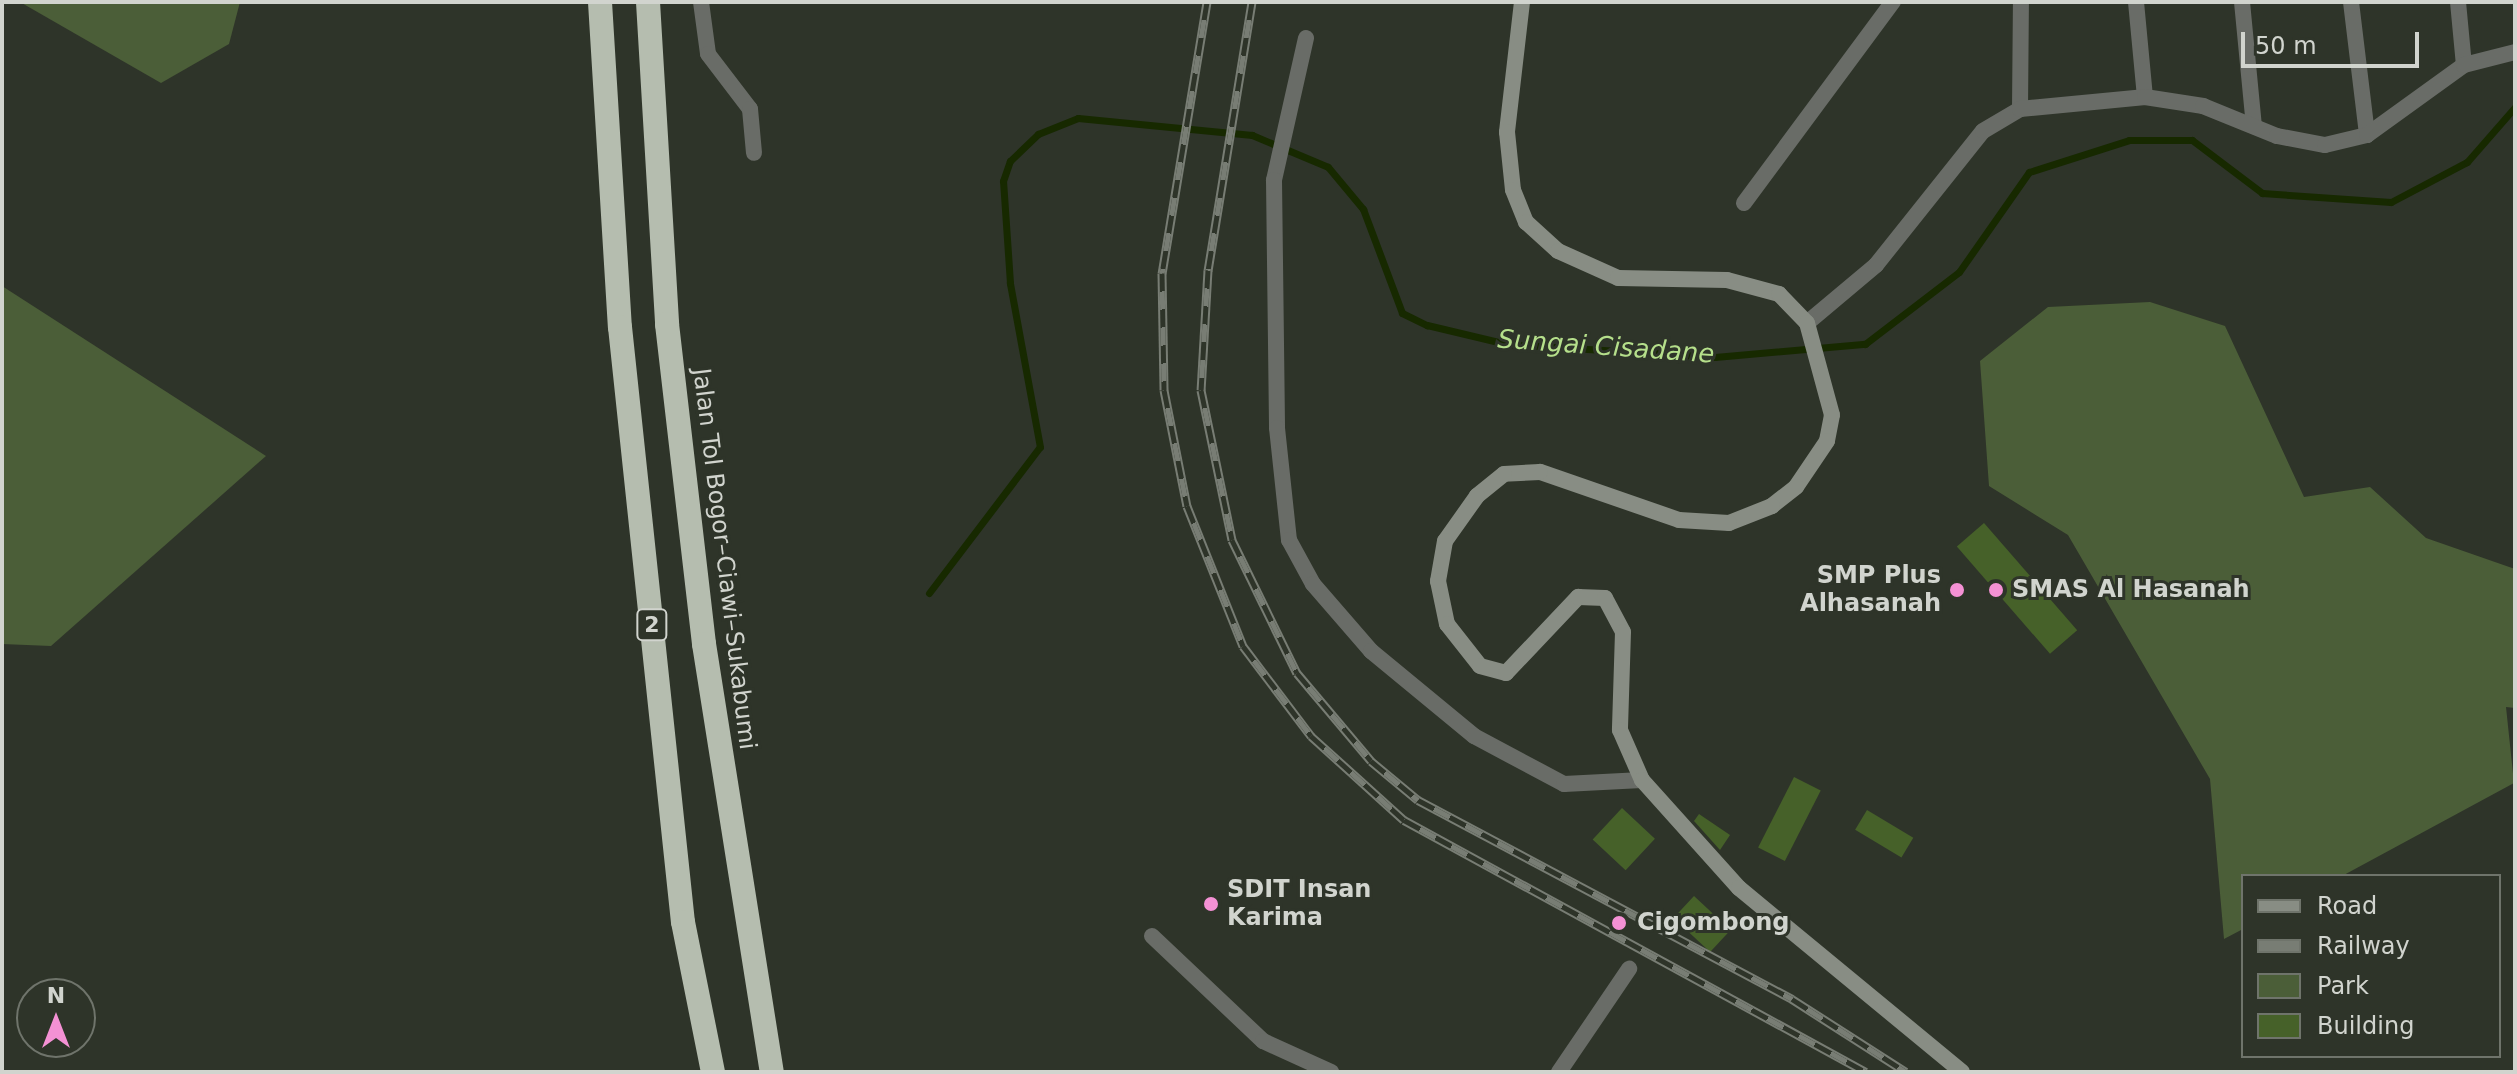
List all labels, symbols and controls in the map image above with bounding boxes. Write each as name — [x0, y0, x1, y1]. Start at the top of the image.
scale bar — [2245, 16, 2423, 66]
text: 50 m — [2255, 32, 2317, 60]
water label: Sungai Cisadane — [1497, 324, 1715, 370]
street label: Jalan Tol Bogor–Ciawi–Sukabumi — [686, 367, 762, 751]
place label: SMP Plus Alhasanah — [1800, 562, 1941, 618]
place label: SMAS Al Hasanah — [2012, 576, 2250, 604]
marker: SMP Plus Alhasanah — [1948, 581, 1966, 599]
marker: SMAS Al Hasanah — [1987, 581, 2005, 599]
road number: 2 — [636, 607, 668, 643]
legend — [2241, 874, 2501, 1058]
place label: SDIT Insan Karima — [1227, 876, 1371, 932]
text: Road — [2317, 892, 2377, 920]
marker: SDIT Insan Karima — [1202, 895, 1220, 913]
place label: Cigombong — [1637, 909, 1789, 937]
marker: Cigombong — [1608, 912, 1630, 934]
text: Railway — [2317, 932, 2410, 960]
text: Park — [2317, 972, 2369, 1000]
north arrow — [16, 978, 96, 1058]
text: N — [47, 983, 65, 1008]
text: Building — [2317, 1012, 2414, 1040]

